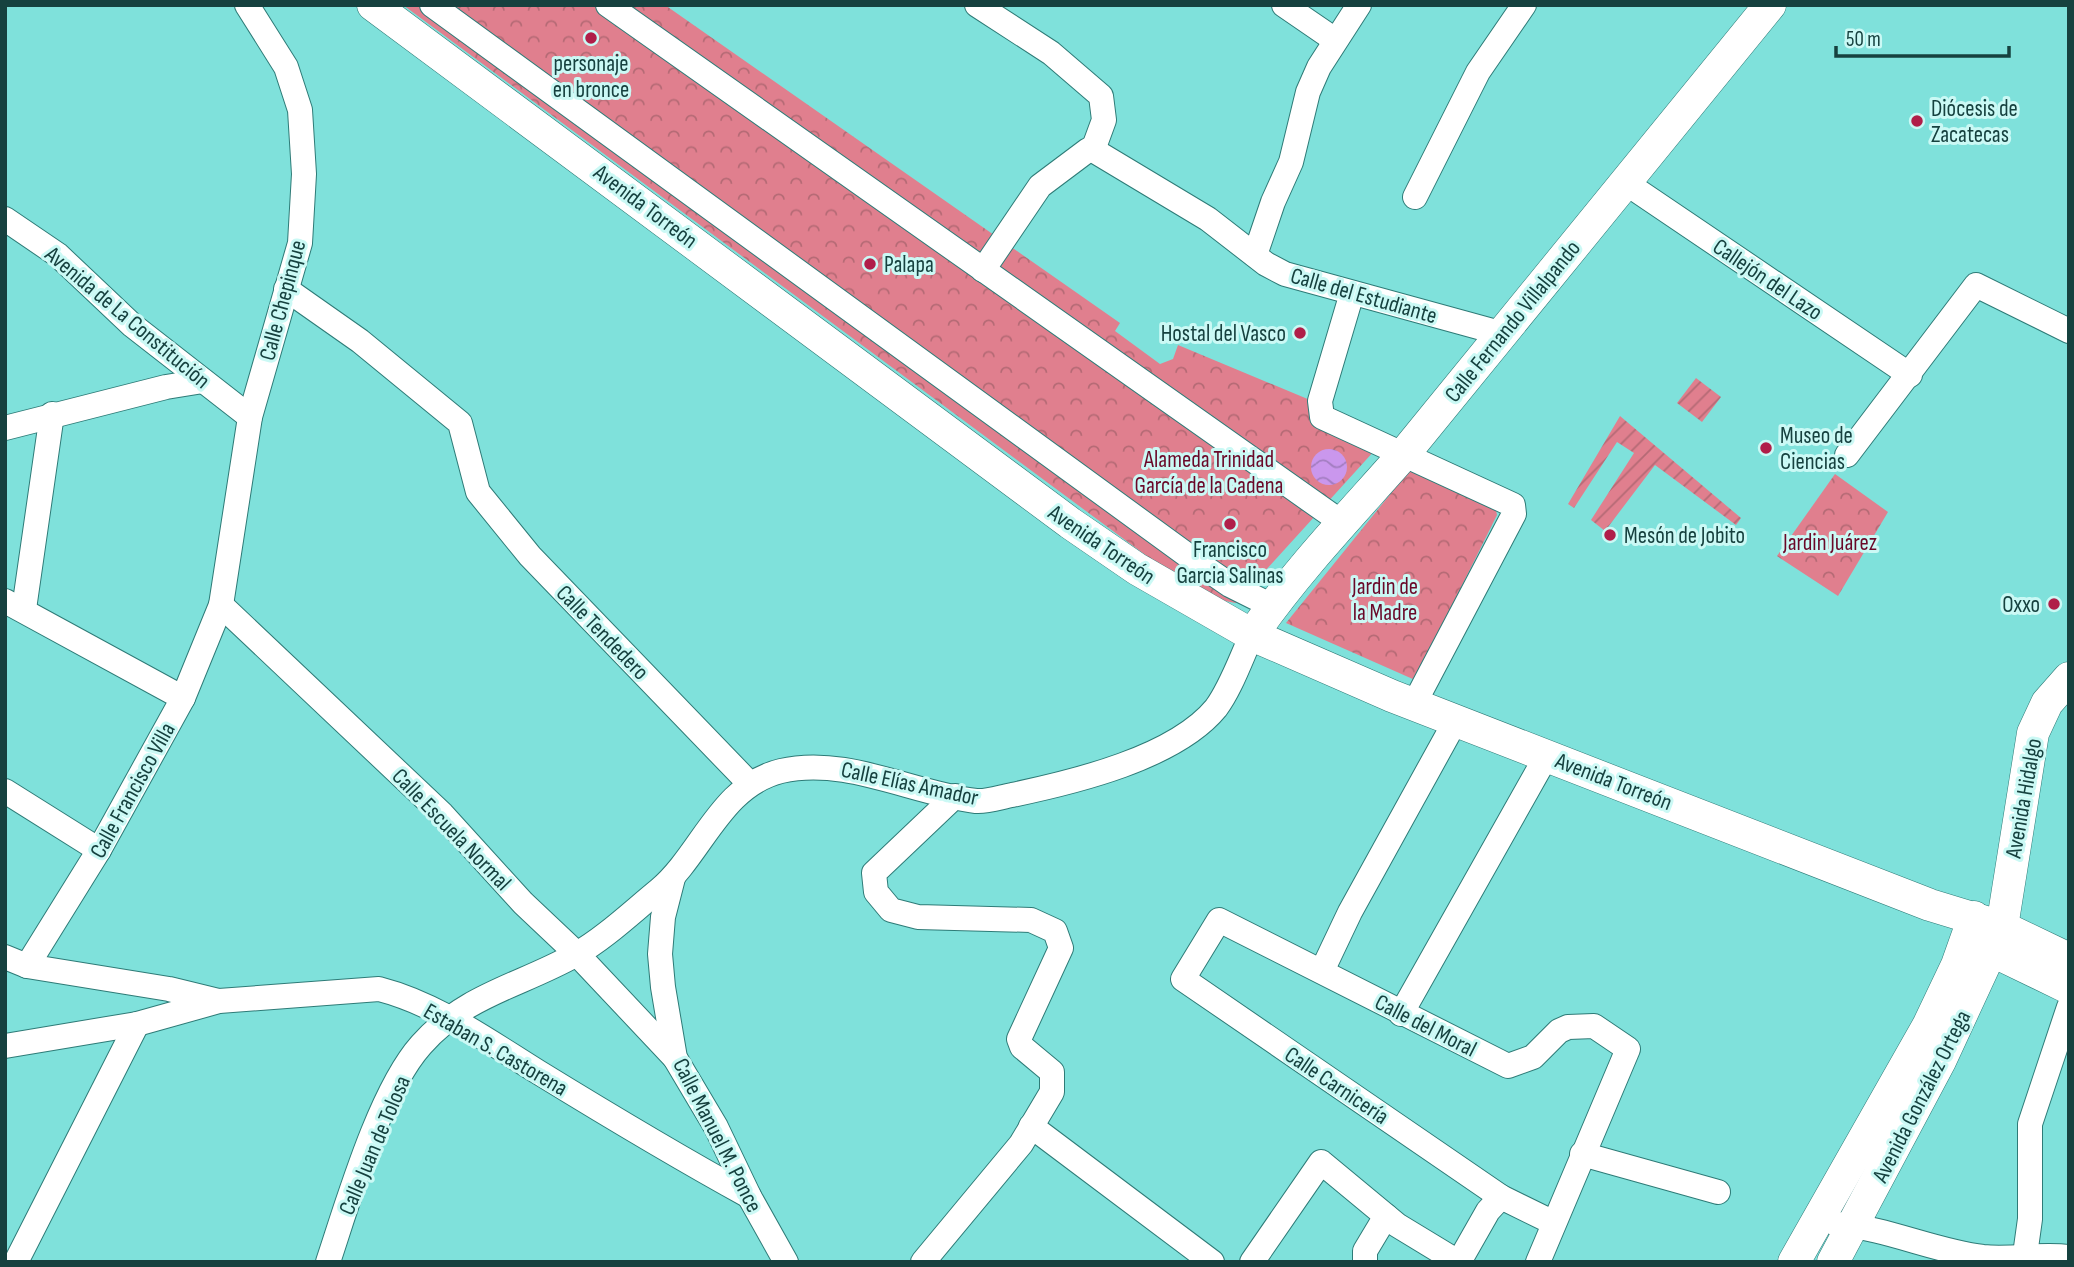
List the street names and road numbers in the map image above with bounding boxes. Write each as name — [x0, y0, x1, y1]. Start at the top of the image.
street label: Avenida Torreón — [587, 158, 703, 255]
street label: Callejón del Lazo — [1707, 233, 1828, 327]
street label: Calle Fernando Villalpando — [1439, 235, 1587, 408]
street label: Calle Chepinque — [253, 237, 312, 363]
street label: Avenida de La Constitución — [38, 240, 216, 395]
street label: Calle del Estudiante — [1287, 262, 1440, 330]
street label: Avenida Torreón — [1042, 498, 1160, 591]
street label: Calle Tendedero — [550, 579, 655, 686]
street label: Calle Francisco Villa — [84, 718, 182, 863]
street label: Avenida Hidalgo — [2000, 736, 2048, 861]
street label: Avenida Torreón — [1550, 747, 1676, 817]
street label: Calle Elías Amador — [839, 756, 981, 812]
street label: Calle Escuela Normal — [386, 763, 517, 897]
street label: Calle del Moral — [1370, 988, 1481, 1063]
street label: Estaban S. Castorena — [419, 997, 572, 1102]
street label: Avenida González Ortega — [1866, 1006, 1977, 1188]
street label: Calle Carnicería — [1279, 1041, 1394, 1131]
street label: Calle Manuel M. Ponce — [666, 1054, 768, 1217]
street label: Calle Juan de Tolosa — [333, 1072, 417, 1219]

